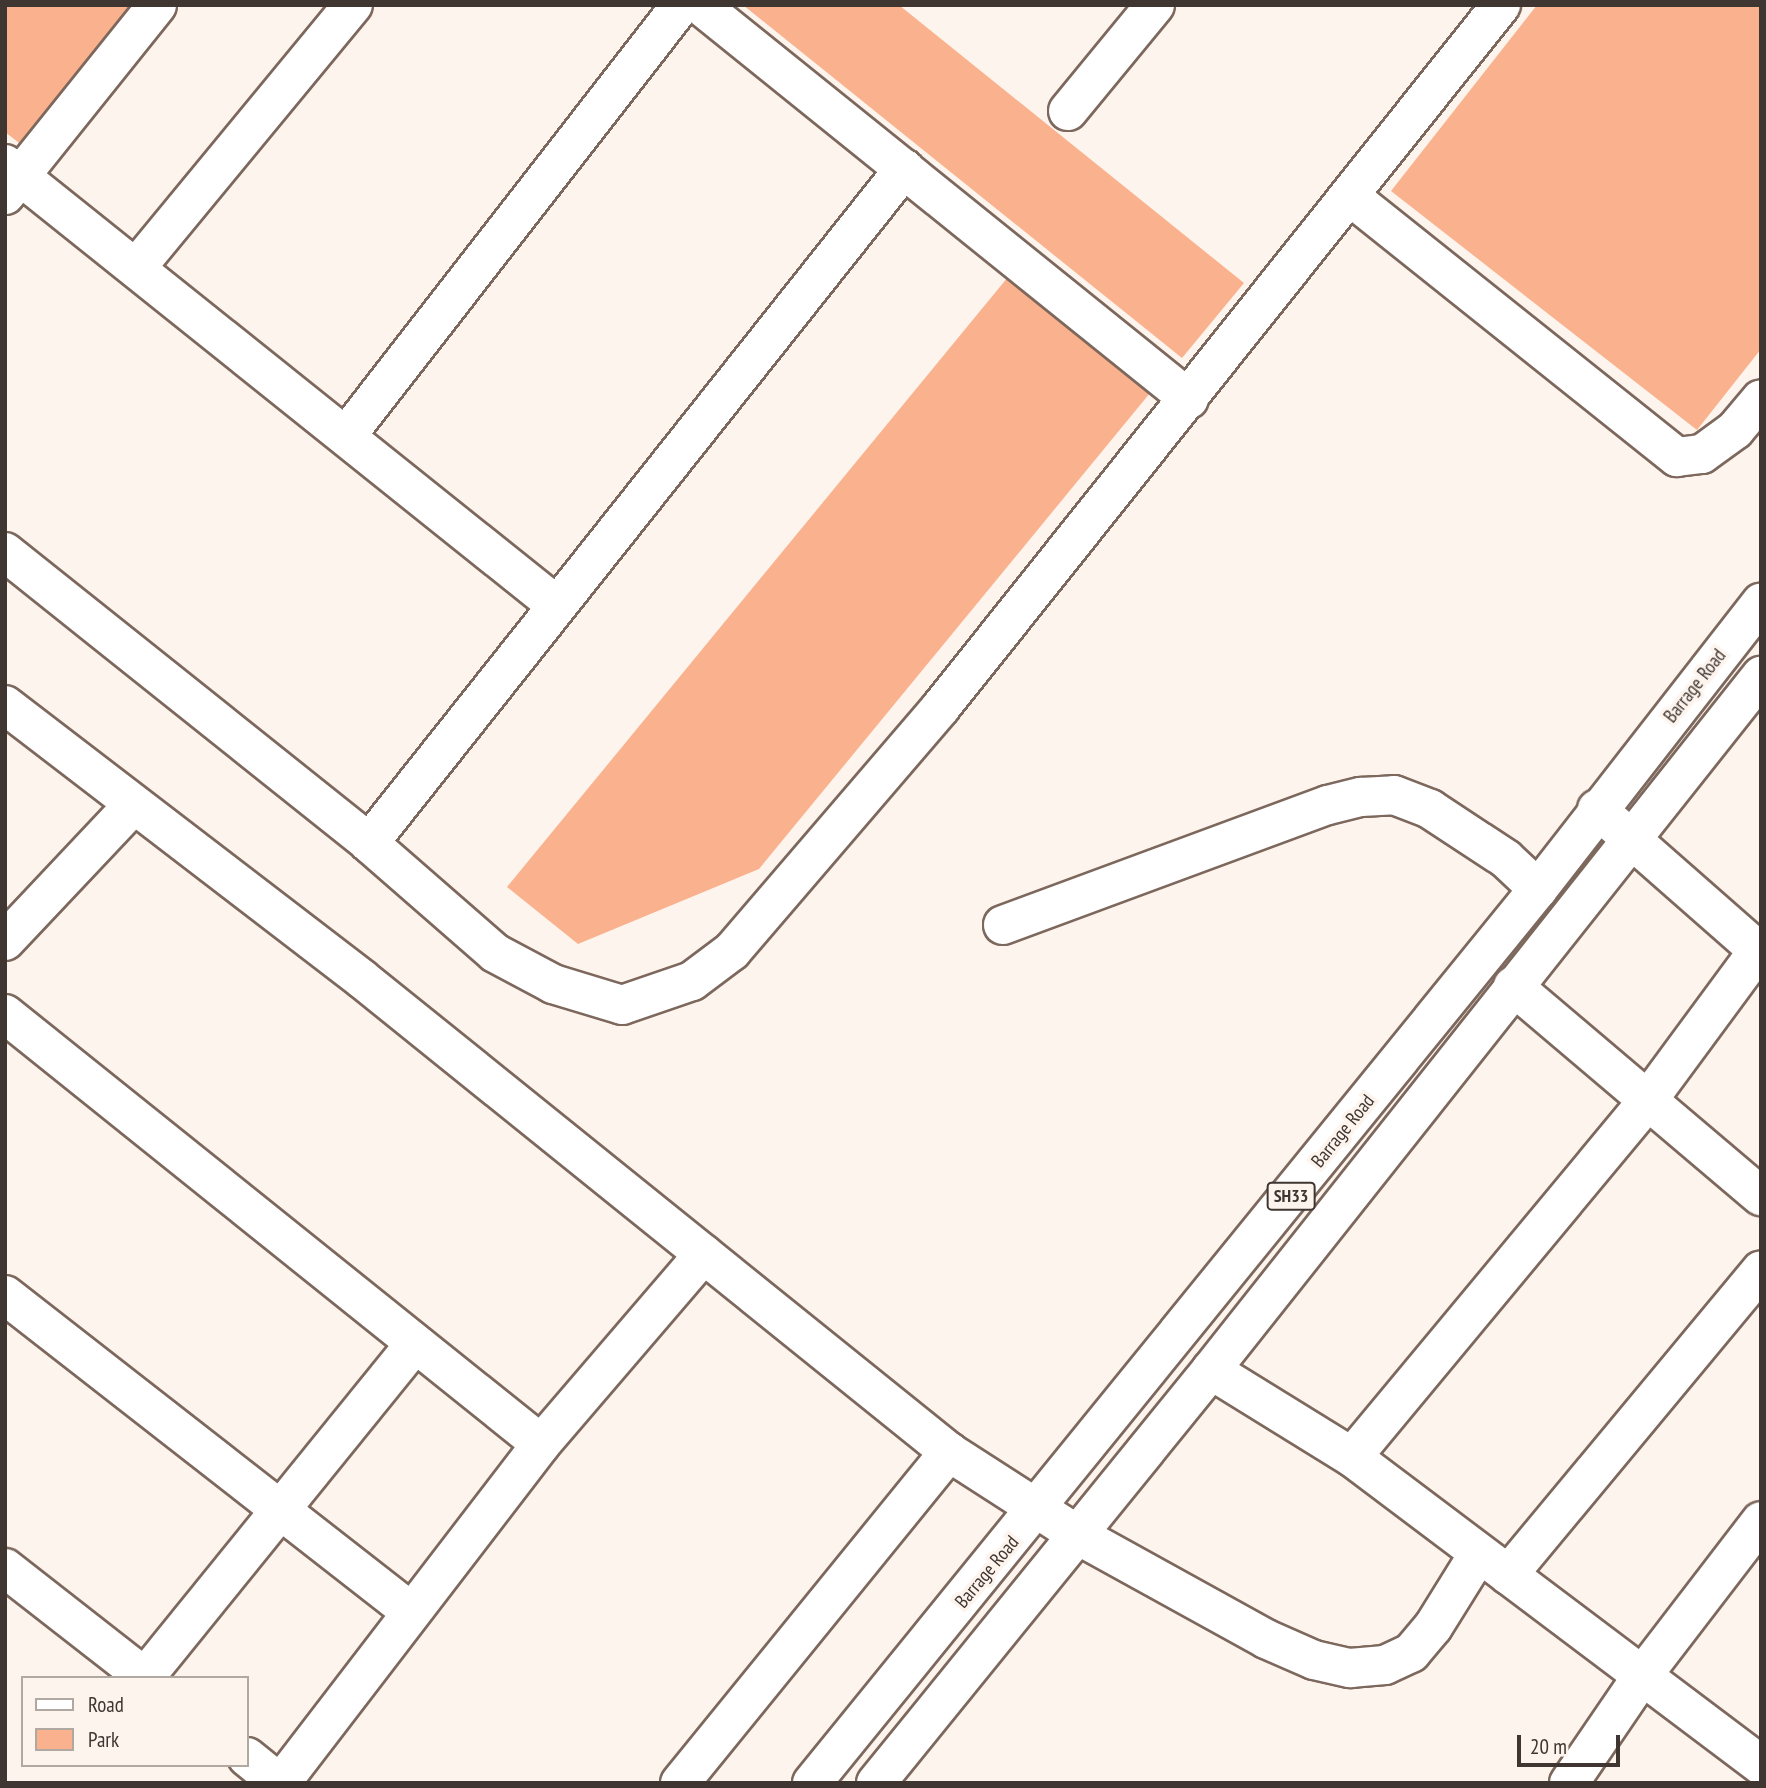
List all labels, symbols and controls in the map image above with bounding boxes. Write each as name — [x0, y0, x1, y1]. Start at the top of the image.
street label: Barrage Road — [1659, 645, 1731, 727]
street label: Barrage Road — [1307, 1090, 1379, 1172]
road number: SH33 — [1266, 1182, 1316, 1210]
street label: Barrage Road — [950, 1531, 1024, 1613]
legend — [21, 1676, 248, 1767]
text: Road — [88, 1691, 124, 1718]
scale bar — [1521, 1722, 1624, 1766]
text: Park — [88, 1726, 119, 1753]
text: 20 m — [1530, 1733, 1567, 1760]

